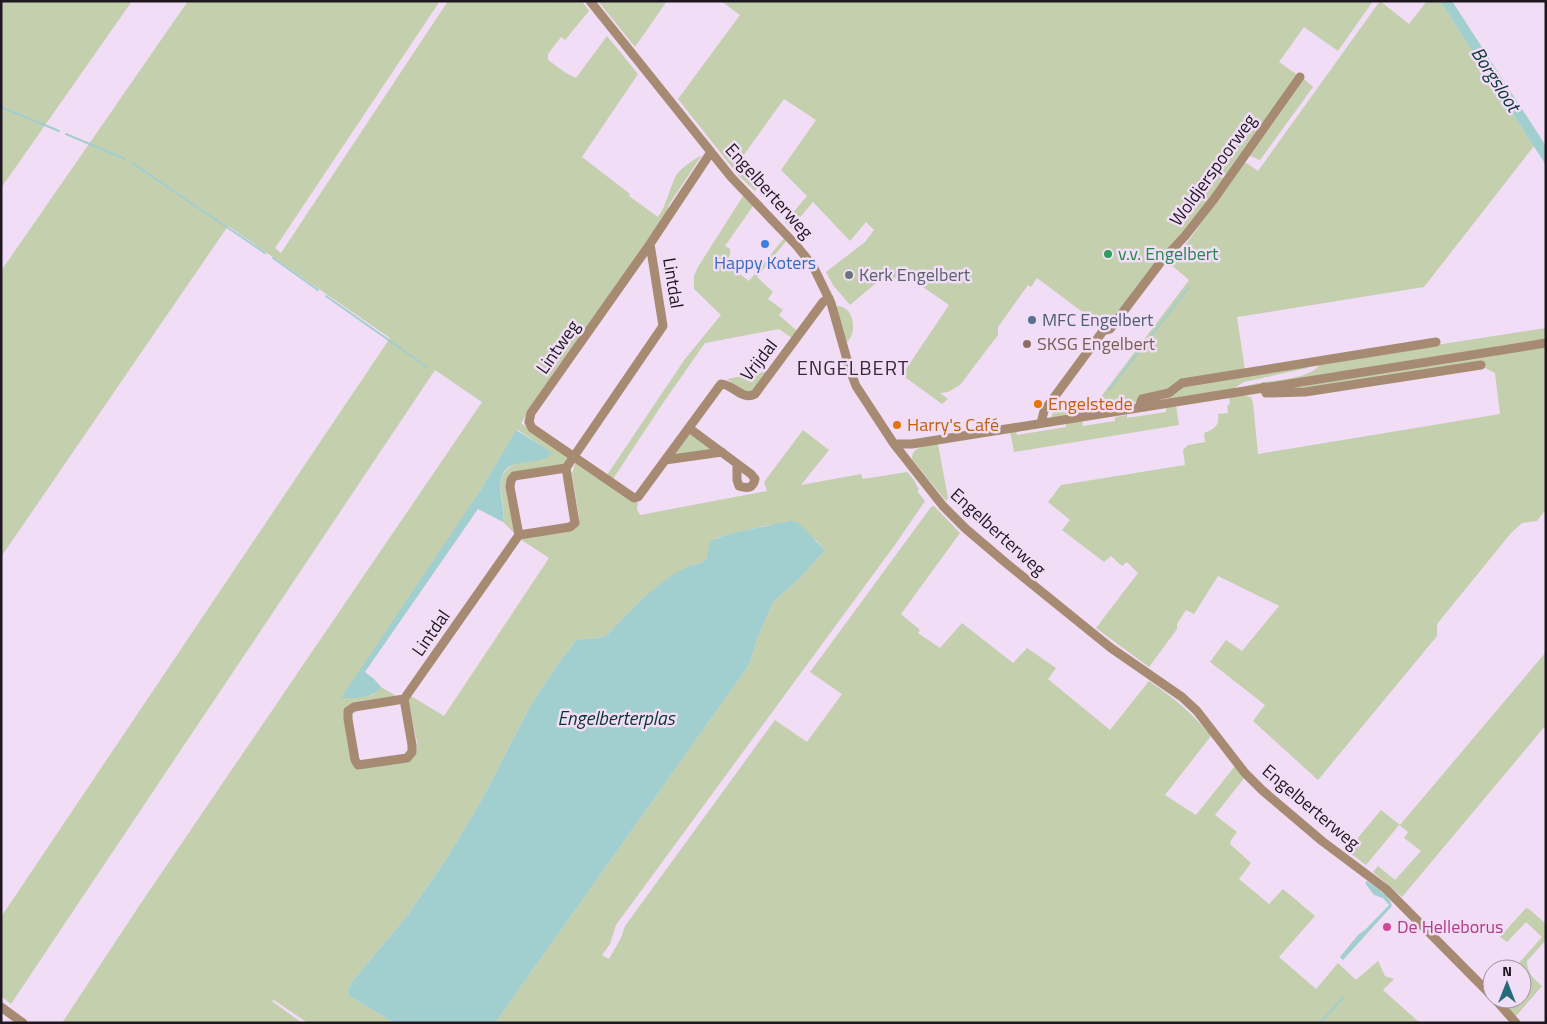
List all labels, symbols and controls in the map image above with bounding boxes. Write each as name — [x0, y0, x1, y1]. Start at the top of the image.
water label: Borgsloot — [1465, 41, 1529, 119]
street label: Woldjerspoorweg — [1163, 108, 1263, 231]
street label: Engelberterweg — [719, 137, 820, 244]
marker: Happy Koters — [759, 238, 771, 250]
place label: v.v. Engelbert — [1118, 240, 1219, 267]
marker: v.v. Engelbert — [1102, 248, 1114, 260]
place label: Happy Koters — [714, 249, 816, 276]
street label: Lintdal — [656, 256, 691, 310]
place label: Kerk Engelbert — [859, 261, 971, 288]
marker: Kerk Engelbert — [843, 269, 855, 281]
place label: MFC Engelbert — [1042, 306, 1154, 333]
street label: Lintweg — [529, 314, 586, 379]
marker: MFC Engelbert — [1026, 314, 1038, 326]
place label: SKSG Engelbert — [1037, 330, 1156, 357]
street label: Vrijdal — [734, 333, 784, 386]
marker: SKSG Engelbert — [1021, 338, 1033, 350]
district label: ENGELBERT — [797, 352, 909, 383]
place label: Engelstede — [1048, 390, 1133, 417]
marker: Engelstede — [1032, 398, 1044, 410]
place label: Harry's Café — [907, 411, 999, 438]
marker: Harry's Café — [891, 419, 903, 431]
street label: Engelberterweg — [945, 481, 1052, 582]
street label: Lintdal — [405, 604, 456, 661]
water label: Engelberterplas — [557, 703, 676, 732]
street label: Engelberterweg — [1256, 758, 1366, 856]
place label: De Helleborus — [1397, 913, 1503, 940]
marker: De Helleborus — [1381, 921, 1393, 933]
north arrow — [1482, 959, 1532, 1009]
text: N — [1502, 960, 1512, 981]

